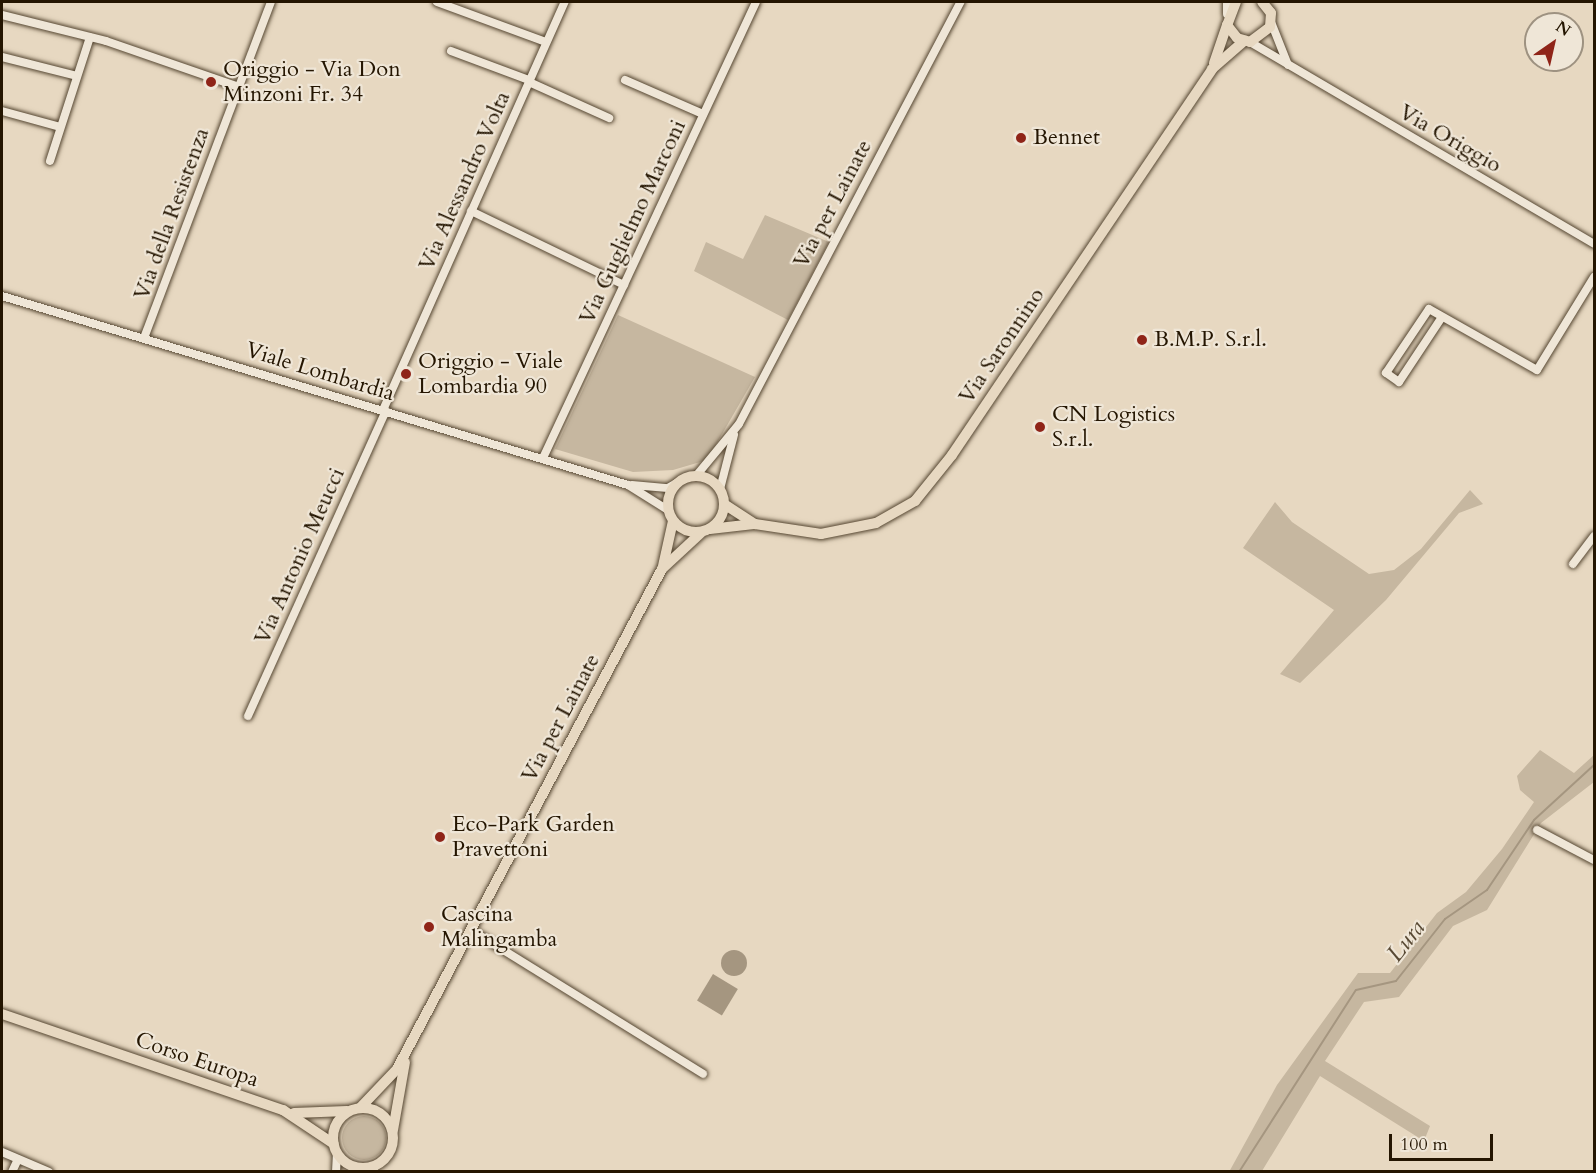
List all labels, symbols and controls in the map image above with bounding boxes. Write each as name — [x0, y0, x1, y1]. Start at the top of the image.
north arrow — [1524, 12, 1584, 72]
text: N — [1551, 16, 1575, 42]
place label: Origgio - Via Don Minzoni Fr. 34 — [223, 56, 401, 107]
marker: Origgio - Via Don Minzoni Fr. 34 — [204, 75, 218, 89]
street label: Via Alessandro Volta — [414, 87, 516, 275]
street label: Via Origgio — [1394, 99, 1506, 179]
street label: Via Guglielmo Marconi — [574, 116, 692, 328]
street label: Via della Resistenza — [129, 124, 215, 304]
place label: Bennet — [1033, 125, 1100, 151]
marker: Bennet — [1014, 131, 1028, 145]
street label: Via per Lainate — [788, 135, 878, 273]
street label: Via Saronnino — [954, 283, 1050, 409]
place label: B.M.P. S.r.l. — [1154, 327, 1267, 353]
marker: B.M.P. S.r.l. — [1135, 333, 1149, 347]
street label: Viale Lombardia — [243, 337, 397, 407]
place label: Origgio - Viale Lombardia 90 — [418, 348, 563, 400]
marker: Origgio - Viale Lombardia 90 — [399, 367, 413, 381]
place label: CN Logistics S.r.l. — [1052, 401, 1175, 452]
marker: CN Logistics S.r.l. — [1033, 420, 1047, 434]
street label: Via Antonio Meucci — [249, 464, 351, 648]
street label: Via per Lainate — [516, 649, 606, 787]
place label: Eco-Park Garden Pravettoni — [452, 811, 615, 862]
marker: Eco-Park Garden Pravettoni — [433, 830, 447, 844]
place label: Cascina Malingamba — [441, 901, 557, 952]
water label: Lura — [1381, 914, 1431, 968]
marker: Cascina Malingamba — [422, 920, 436, 934]
street label: Corso Europa — [132, 1027, 262, 1093]
scale bar — [1392, 1122, 1496, 1160]
text: 100 m — [1400, 1132, 1448, 1157]

